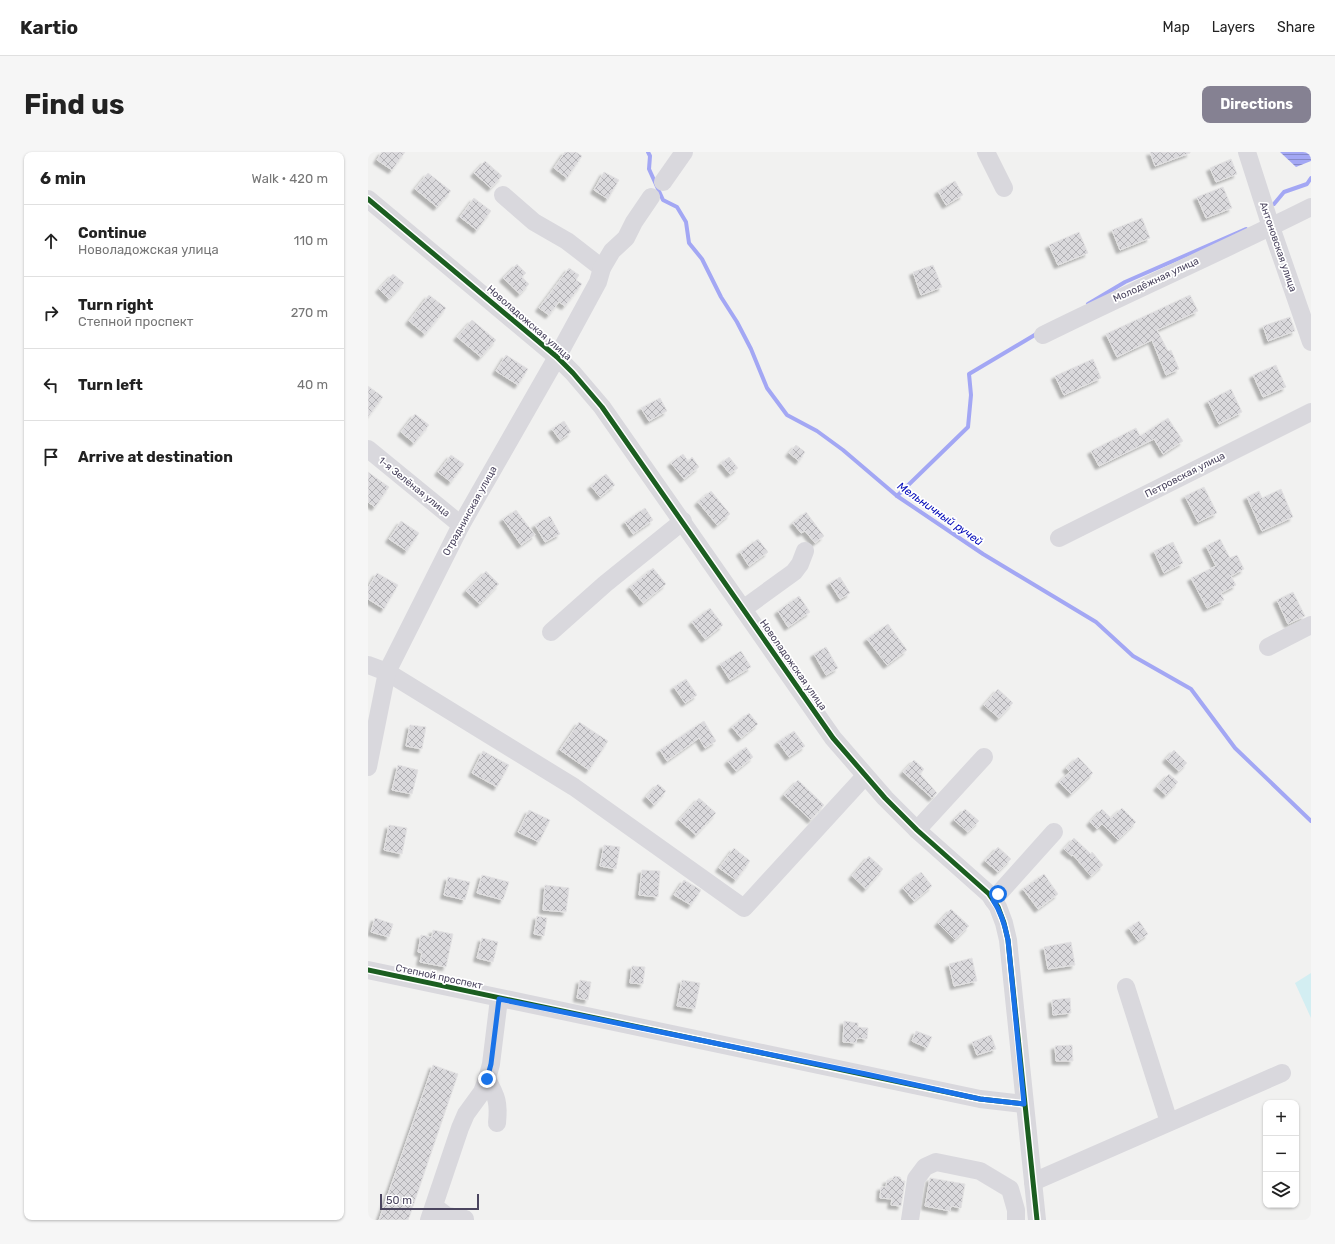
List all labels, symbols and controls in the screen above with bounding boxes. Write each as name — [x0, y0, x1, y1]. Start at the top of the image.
text: Kartio — [20, 16, 78, 39]
text: Map — [1163, 19, 1190, 36]
text: Layers — [1212, 19, 1255, 36]
text: Share — [1277, 19, 1315, 36]
button: Directions — [1202, 86, 1311, 123]
text: Find us — [24, 88, 124, 121]
text: 6 min — [40, 168, 86, 188]
text: Walk · 420 m — [252, 171, 328, 186]
street label: Антоновская улица — [1257, 201, 1299, 293]
text: Continue — [78, 224, 147, 242]
icon: ahead — [40, 230, 62, 252]
text: 110 m — [294, 233, 328, 248]
text: Новоладожская улица — [78, 242, 219, 257]
street label: Молодёжная улица — [1111, 255, 1201, 305]
street label: Новоладожская улица — [484, 283, 574, 363]
text: Turn right — [78, 296, 153, 314]
icon: right — [40, 302, 62, 324]
text: 270 m — [291, 305, 328, 320]
text: Степной проспект — [78, 314, 193, 329]
icon: left — [40, 374, 62, 396]
text: Turn left — [78, 376, 143, 394]
text: 40 m — [297, 377, 328, 392]
icon: arrive — [40, 446, 62, 468]
text: Arrive at destination — [78, 448, 233, 466]
street label: Петровская улица — [1143, 450, 1227, 500]
street label: 1-я Зелёная улица — [376, 454, 452, 520]
street label: Отраднинская улица — [440, 464, 500, 558]
water label: Мельничный ручей — [895, 480, 986, 549]
street label: Новоладожская улица — [757, 617, 829, 713]
route start — [989, 885, 1007, 903]
street label: Степной проспект — [394, 962, 484, 992]
route end — [478, 1070, 496, 1088]
map controls — [1263, 1100, 1299, 1208]
button: + — [1263, 1100, 1299, 1136]
button: − — [1263, 1136, 1299, 1172]
button: layers — [1263, 1172, 1299, 1208]
scale bar — [380, 1192, 479, 1211]
text: 50 m — [386, 1194, 412, 1207]

